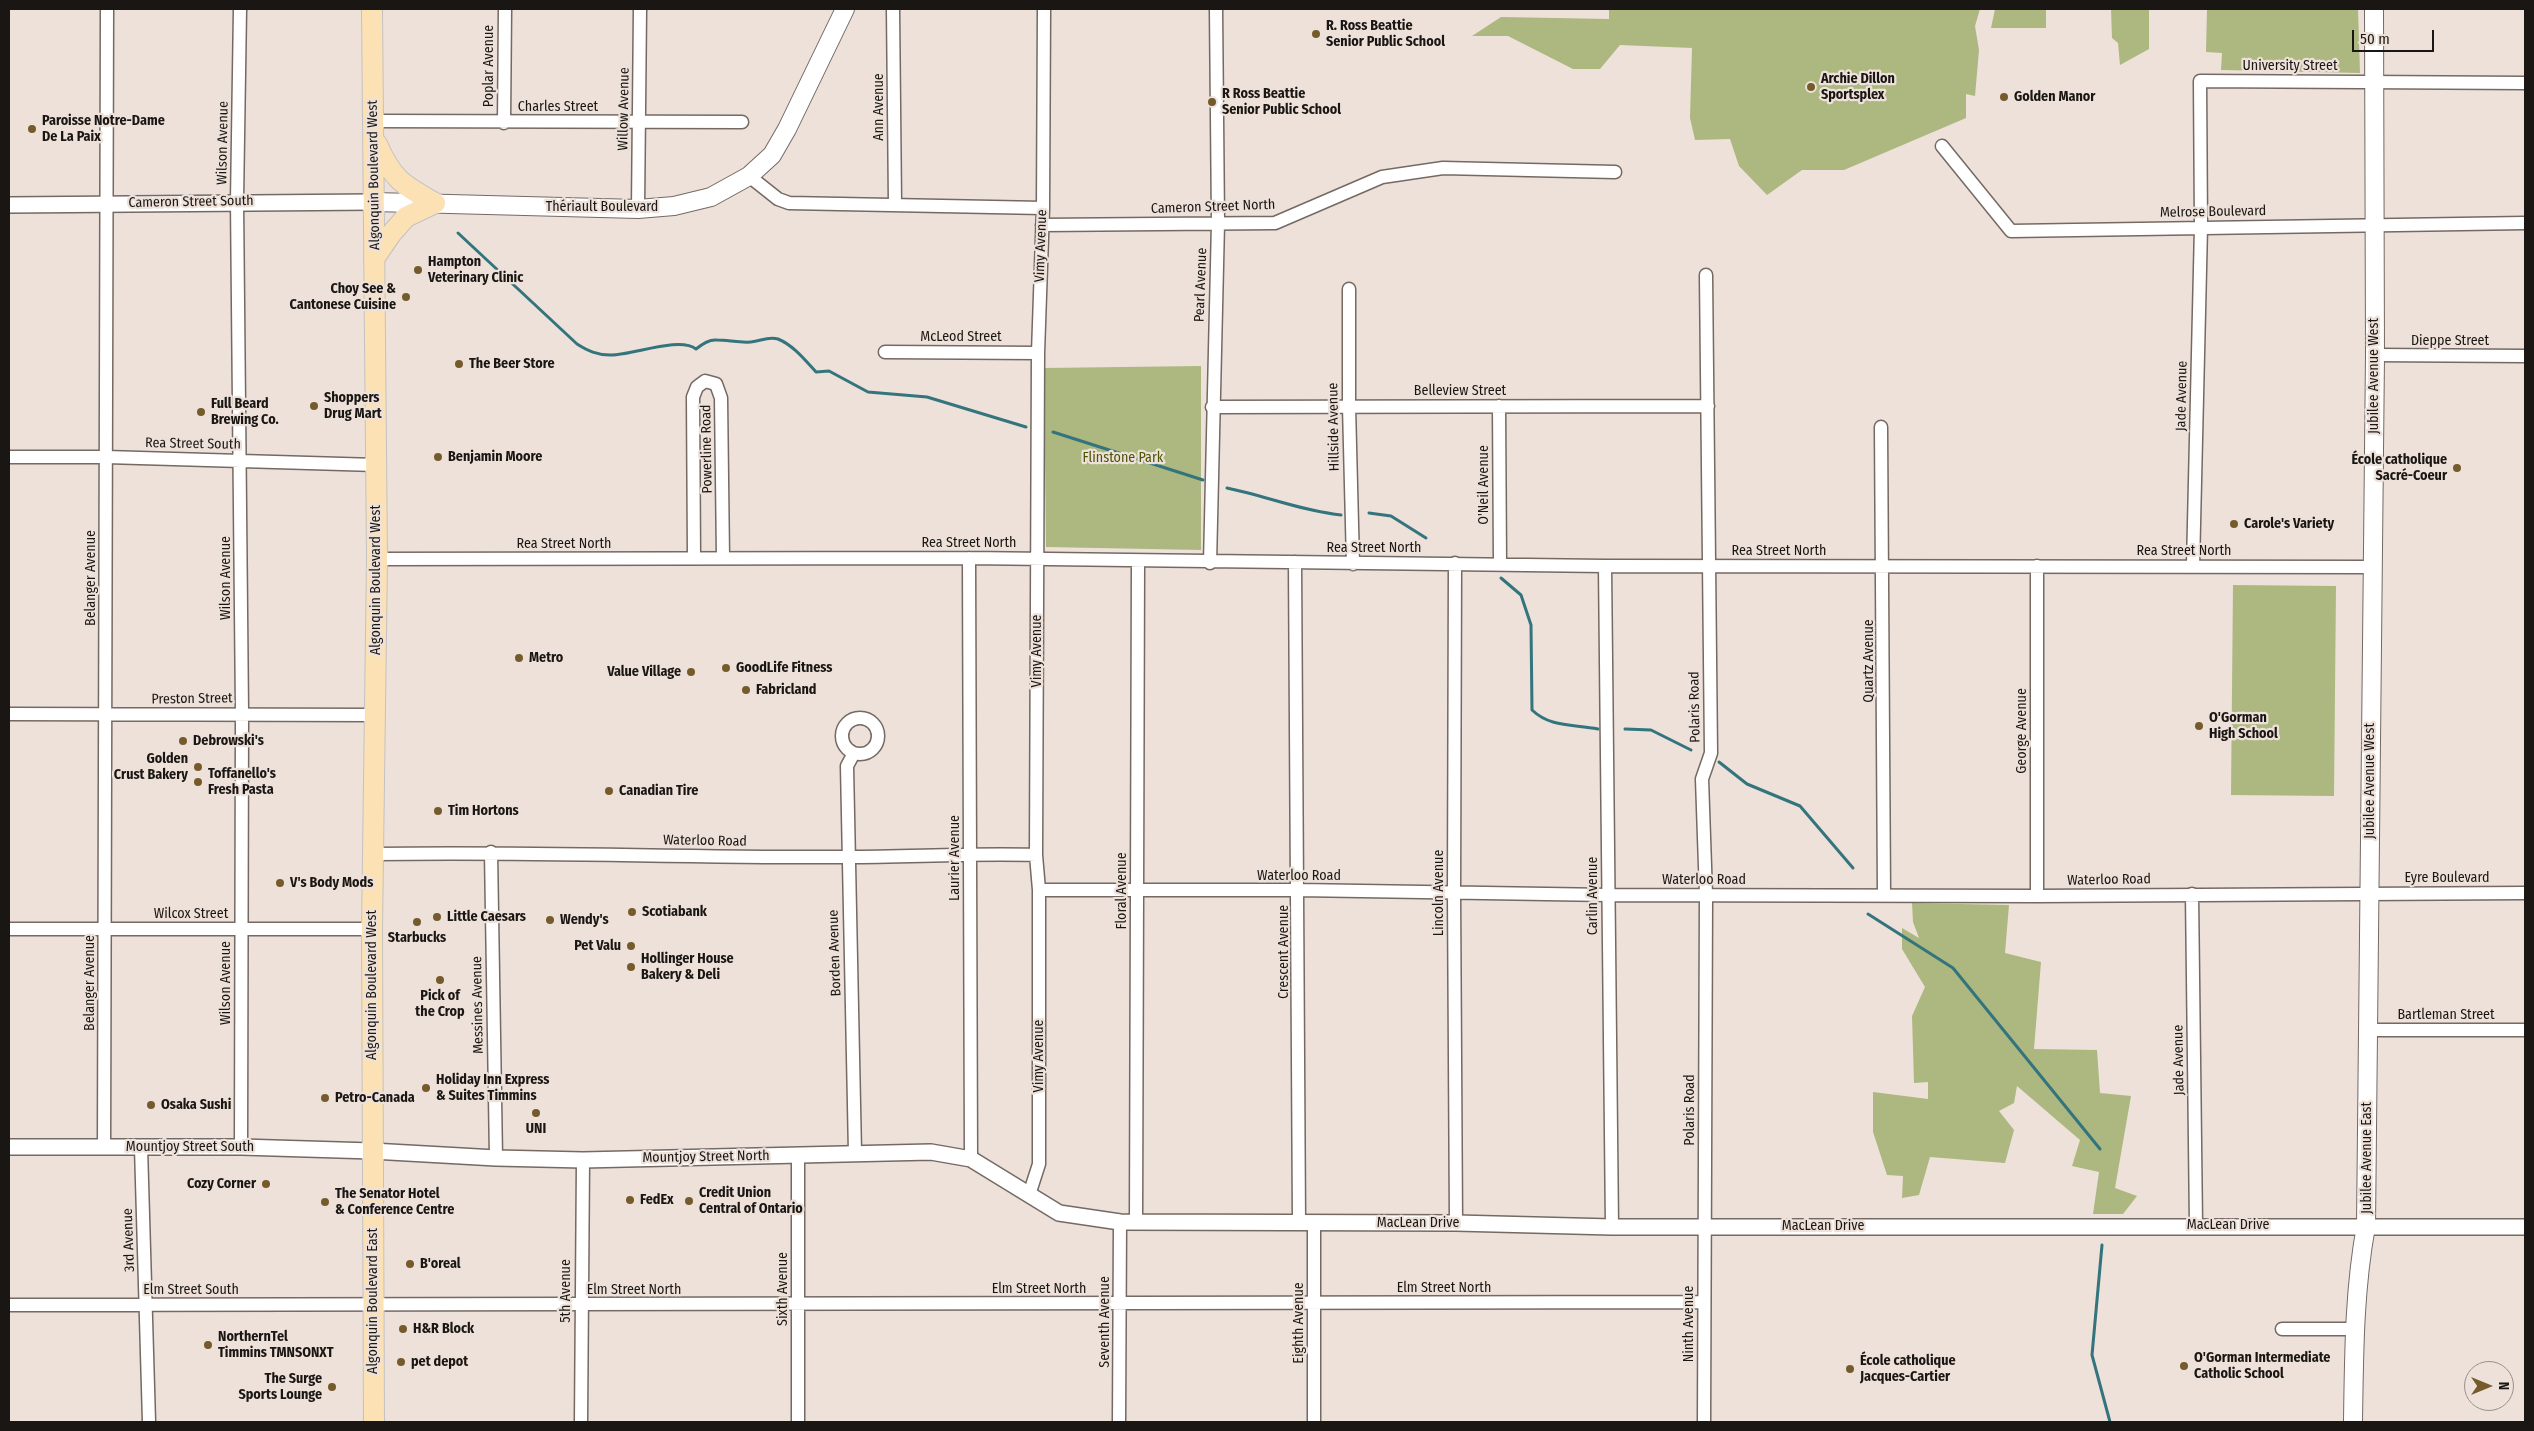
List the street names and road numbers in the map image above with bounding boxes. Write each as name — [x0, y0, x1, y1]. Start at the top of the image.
street label: Poplar Avenue — [481, 25, 497, 107]
street label: University Street — [2243, 58, 2337, 74]
street label: Willow Avenue — [615, 67, 633, 151]
street label: Ann Avenue — [871, 73, 887, 141]
street label: Charles Street — [518, 99, 598, 115]
street label: Algonquin Boulevard West — [364, 100, 384, 250]
street label: Wilson Avenue — [214, 101, 232, 185]
street label: Cameron Street South — [128, 193, 254, 211]
street label: Cameron Street North — [1151, 196, 1275, 218]
street label: Thériault Boulevard — [546, 199, 658, 215]
street label: Melrose Boulevard — [2160, 203, 2266, 221]
street label: Vimy Avenue — [1031, 209, 1051, 283]
street label: Pearl Avenue — [1191, 247, 1211, 323]
street label: Jubilee Avenue West — [2366, 318, 2382, 434]
street label: McLeod Street — [920, 329, 1002, 345]
street label: Dieppe Street — [2411, 333, 2489, 349]
street label: Jade Avenue — [2173, 361, 2191, 431]
street label: Hillside Avenue — [1325, 383, 1343, 471]
street label: Belleview Street — [1414, 383, 1506, 399]
street label: Powerline Road — [698, 404, 716, 494]
street label: Rea Street South — [145, 435, 241, 453]
street label: O'Neil Avenue — [1476, 445, 1492, 525]
street label: Algonquin Boulevard West — [368, 505, 384, 655]
street label: Belanger Avenue — [83, 530, 99, 626]
street label: Rea Street North — [922, 535, 1016, 551]
street label: Wilson Avenue — [218, 536, 234, 620]
street label: Rea Street North — [517, 536, 611, 552]
street label: Rea Street North — [1327, 540, 1421, 556]
street label: Rea Street North — [1732, 543, 1826, 559]
street label: Rea Street North — [2137, 543, 2231, 559]
street label: Vimy Avenue — [1029, 615, 1045, 687]
street label: Quartz Avenue — [1861, 619, 1877, 703]
street label: Polaris Road — [1686, 671, 1704, 743]
street label: George Avenue — [2014, 688, 2030, 774]
street label: Preston Street — [151, 690, 233, 708]
street label: Jubilee Avenue West — [2362, 723, 2378, 839]
street label: Laurier Avenue — [947, 815, 963, 901]
street label: Waterloo Road — [663, 832, 747, 850]
street label: Lincoln Avenue — [1431, 850, 1447, 936]
street label: Floral Avenue — [1114, 852, 1130, 930]
street label: Carlin Avenue — [1585, 857, 1601, 935]
street label: Waterloo Road — [1257, 868, 1341, 884]
street label: Eyre Boulevard — [2405, 870, 2489, 886]
street label: Waterloo Road — [2067, 871, 2151, 889]
street label: Waterloo Road — [1662, 872, 1746, 888]
street label: Crescent Avenue — [1276, 905, 1292, 999]
street label: Wilcox Street — [154, 906, 228, 922]
street label: Borden Avenue — [825, 909, 845, 997]
street label: Algonquin Boulevard West — [364, 910, 380, 1060]
street label: Belanger Avenue — [82, 935, 98, 1031]
street label: Wilson Avenue — [218, 941, 234, 1025]
street label: Messines Avenue — [469, 956, 487, 1054]
street label: Bartleman Street — [2397, 1007, 2495, 1023]
street label: Vimy Avenue — [1031, 1020, 1047, 1092]
street label: Jade Avenue — [2170, 1025, 2188, 1095]
street label: Polaris Road — [1682, 1074, 1698, 1146]
street label: Jubilee Avenue East — [2359, 1102, 2375, 1214]
street label: Mountjoy Street South — [126, 1139, 254, 1155]
street label: Mountjoy Street North — [642, 1147, 770, 1167]
street label: 3rd Avenue — [119, 1208, 139, 1272]
street label: MacLean Drive — [1377, 1215, 1459, 1231]
street label: MacLean Drive — [2187, 1217, 2269, 1233]
street label: MacLean Drive — [1782, 1218, 1864, 1234]
street label: Algonquin Boulevard East — [365, 1228, 381, 1374]
street label: Sixth Avenue — [775, 1252, 791, 1326]
street label: 5th Avenue — [558, 1259, 574, 1323]
street label: Seventh Avenue — [1097, 1276, 1113, 1368]
street label: Elm Street North — [1397, 1280, 1491, 1296]
street label: Elm Street North — [992, 1281, 1086, 1297]
street label: Elm Street South — [143, 1282, 239, 1298]
street label: Elm Street North — [587, 1282, 681, 1298]
street label: Eighth Avenue — [1291, 1282, 1307, 1364]
street label: Ninth Avenue — [1681, 1286, 1697, 1362]

